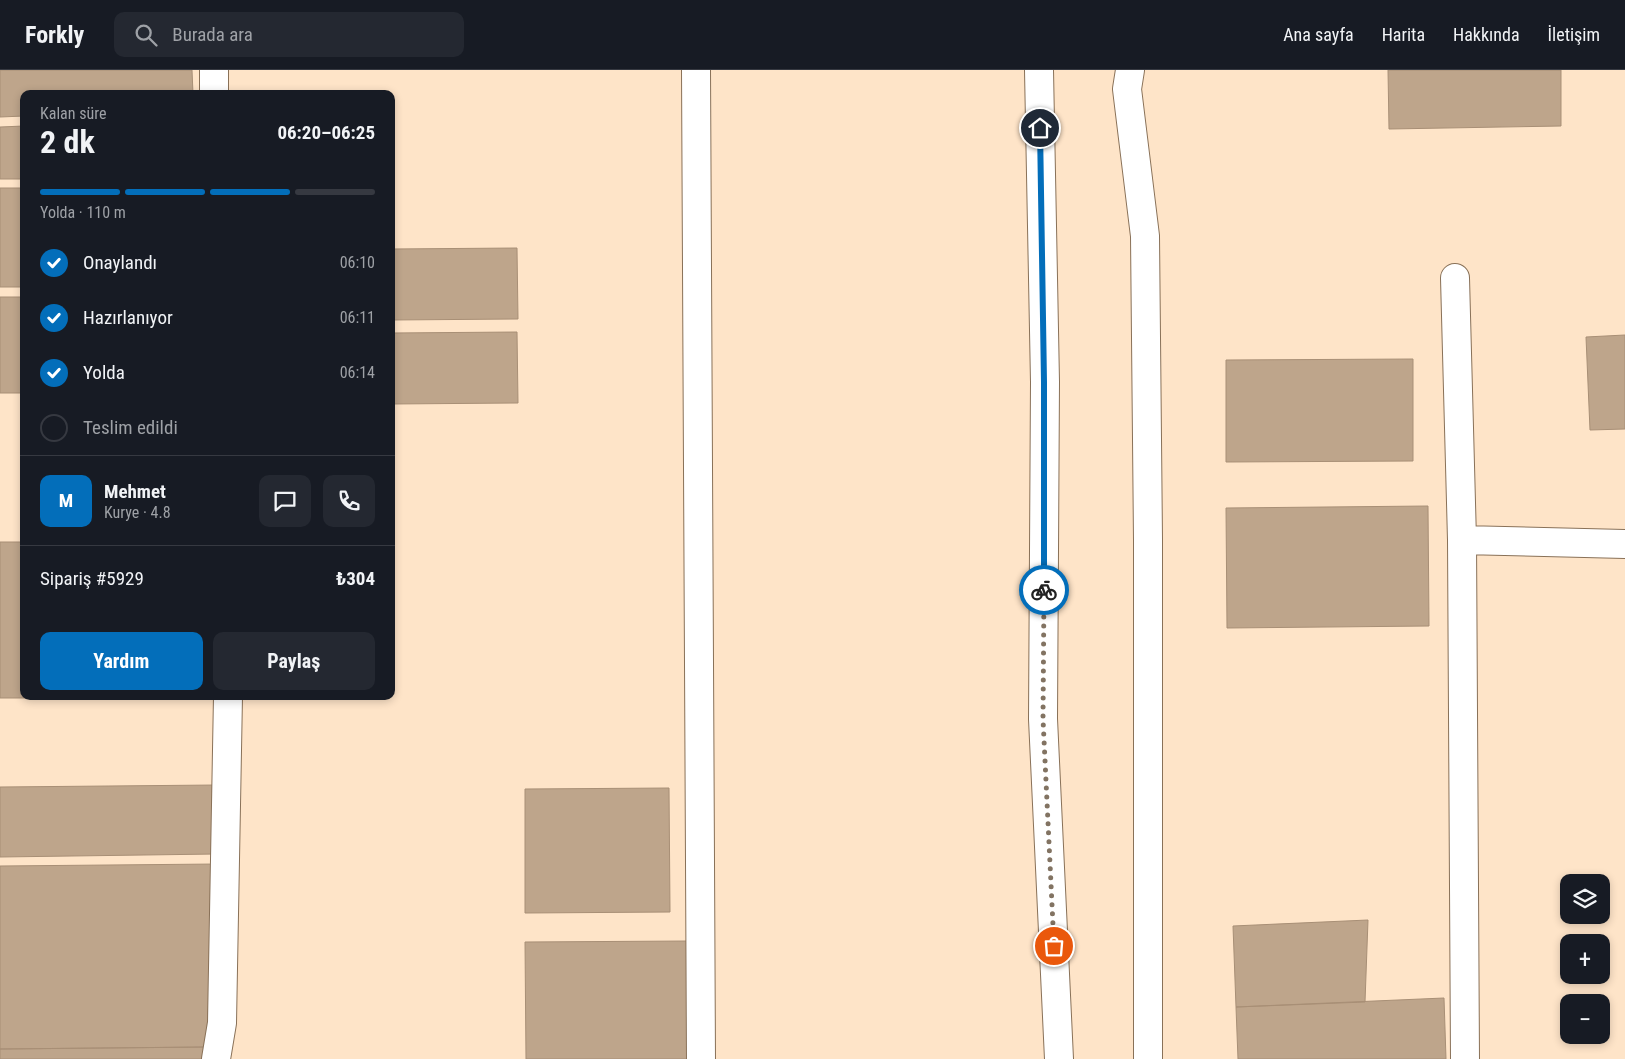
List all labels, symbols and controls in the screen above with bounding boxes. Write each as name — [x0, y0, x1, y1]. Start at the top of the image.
search box — [114, 12, 464, 57]
text: Forkly — [25, 21, 84, 49]
icon: search — [132, 21, 160, 49]
text: Burada ara — [172, 23, 253, 46]
text: Ana sayfa — [1283, 24, 1354, 45]
text: Harita — [1382, 24, 1425, 45]
text: Hakkında — [1453, 24, 1520, 45]
text: İletişim — [1548, 24, 1600, 45]
text: Kalan süre — [40, 104, 106, 123]
pin — [1019, 107, 1061, 149]
icon: home — [1026, 114, 1054, 142]
text: 06:20–06:25 — [277, 121, 375, 144]
text: 2 dk — [40, 123, 95, 161]
text: Yolda · 110 m — [40, 203, 126, 222]
icon: check — [40, 249, 68, 277]
text: Onaylandı — [83, 251, 157, 274]
text: 06:10 — [340, 253, 375, 272]
icon: check — [40, 304, 68, 332]
text: Hazırlanıyor — [83, 306, 173, 329]
text: 06:11 — [340, 308, 375, 327]
icon: check — [40, 359, 68, 387]
text: Yolda — [83, 361, 125, 384]
text: 06:14 — [340, 363, 375, 382]
text: Teslim edildi — [83, 416, 178, 439]
button: chat — [259, 475, 311, 527]
button: phone — [323, 475, 375, 527]
text: Mehmet — [104, 480, 166, 503]
text: M — [59, 489, 73, 512]
text: Kurye · 4.8 — [104, 503, 171, 522]
courier — [1019, 565, 1069, 615]
text: Sipariş #5929 — [40, 567, 144, 590]
text: ₺304 — [336, 567, 375, 590]
icon: bike — [1030, 576, 1058, 604]
button: Yardım — [40, 632, 203, 690]
button: Paylaş — [213, 632, 375, 690]
map controls — [1560, 874, 1610, 1044]
button: layers — [1560, 874, 1610, 924]
pin — [1033, 925, 1075, 967]
icon: bag — [1040, 932, 1068, 960]
button: + — [1560, 934, 1610, 984]
button: − — [1560, 994, 1610, 1044]

